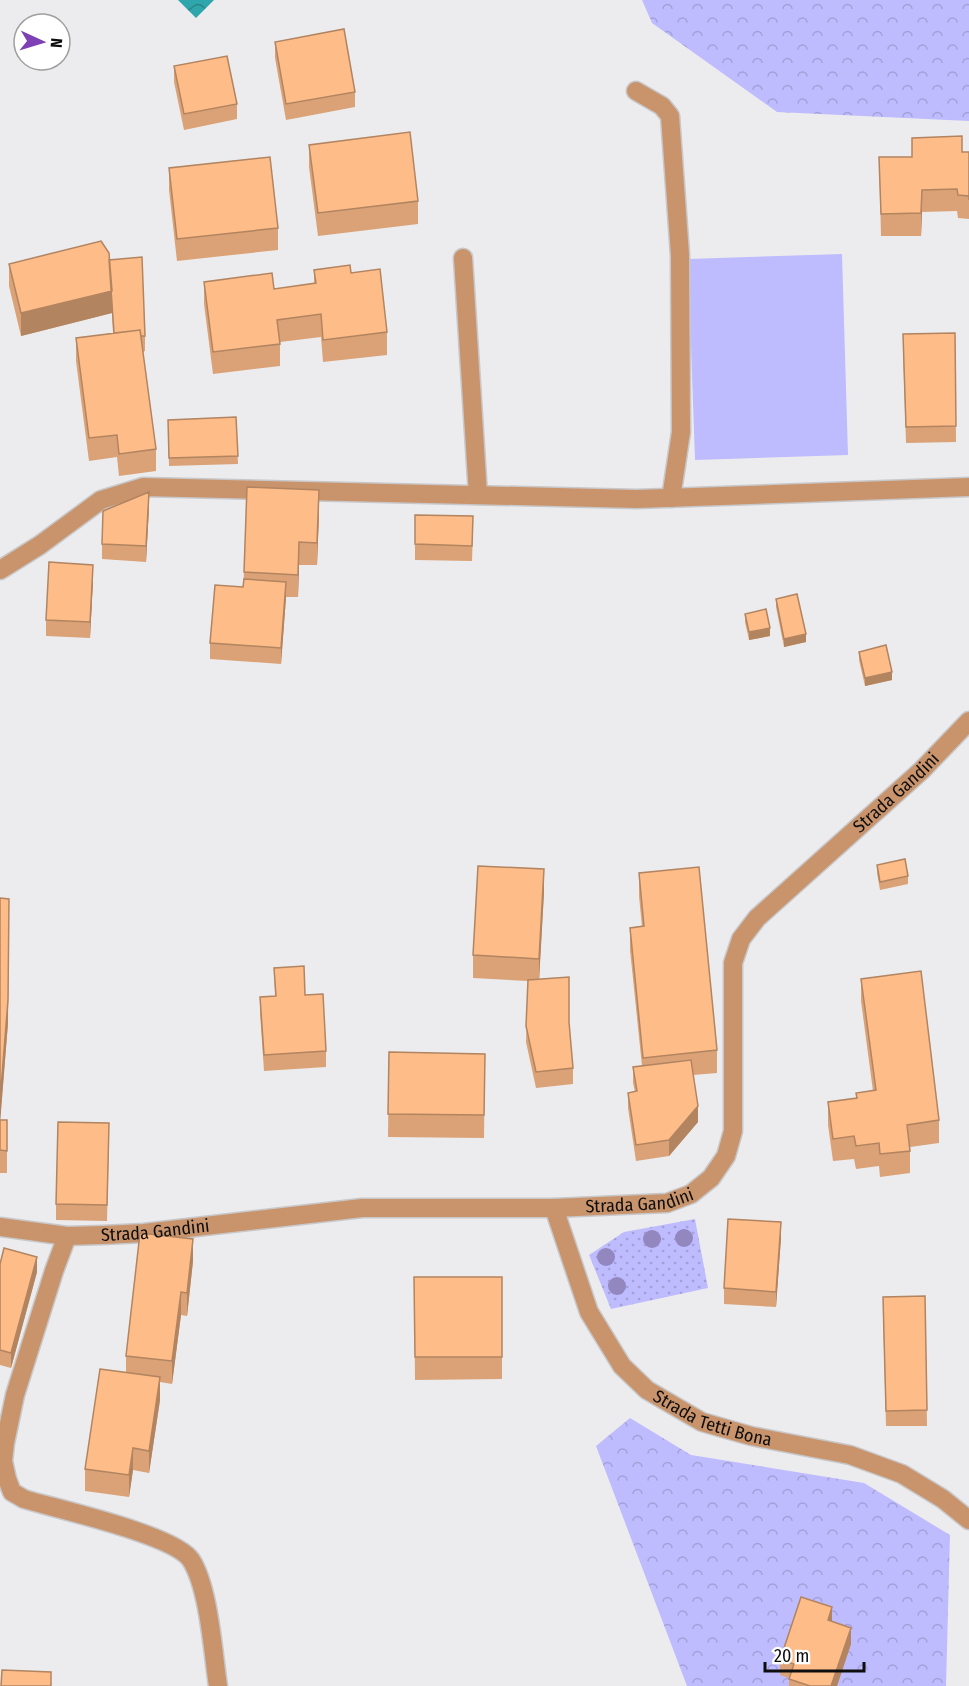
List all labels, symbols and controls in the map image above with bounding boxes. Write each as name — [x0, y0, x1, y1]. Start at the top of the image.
north arrow — [12, 12, 72, 72]
text: N — [47, 38, 66, 48]
street label: Strada Gandini — [848, 748, 944, 838]
street label: Strada Gandini — [585, 1183, 696, 1218]
street label: Strada Gandini — [100, 1215, 211, 1246]
street label: Strada Tetti Bona — [649, 1385, 774, 1451]
scale bar — [765, 1635, 864, 1673]
text: 20 m — [774, 1645, 809, 1667]

